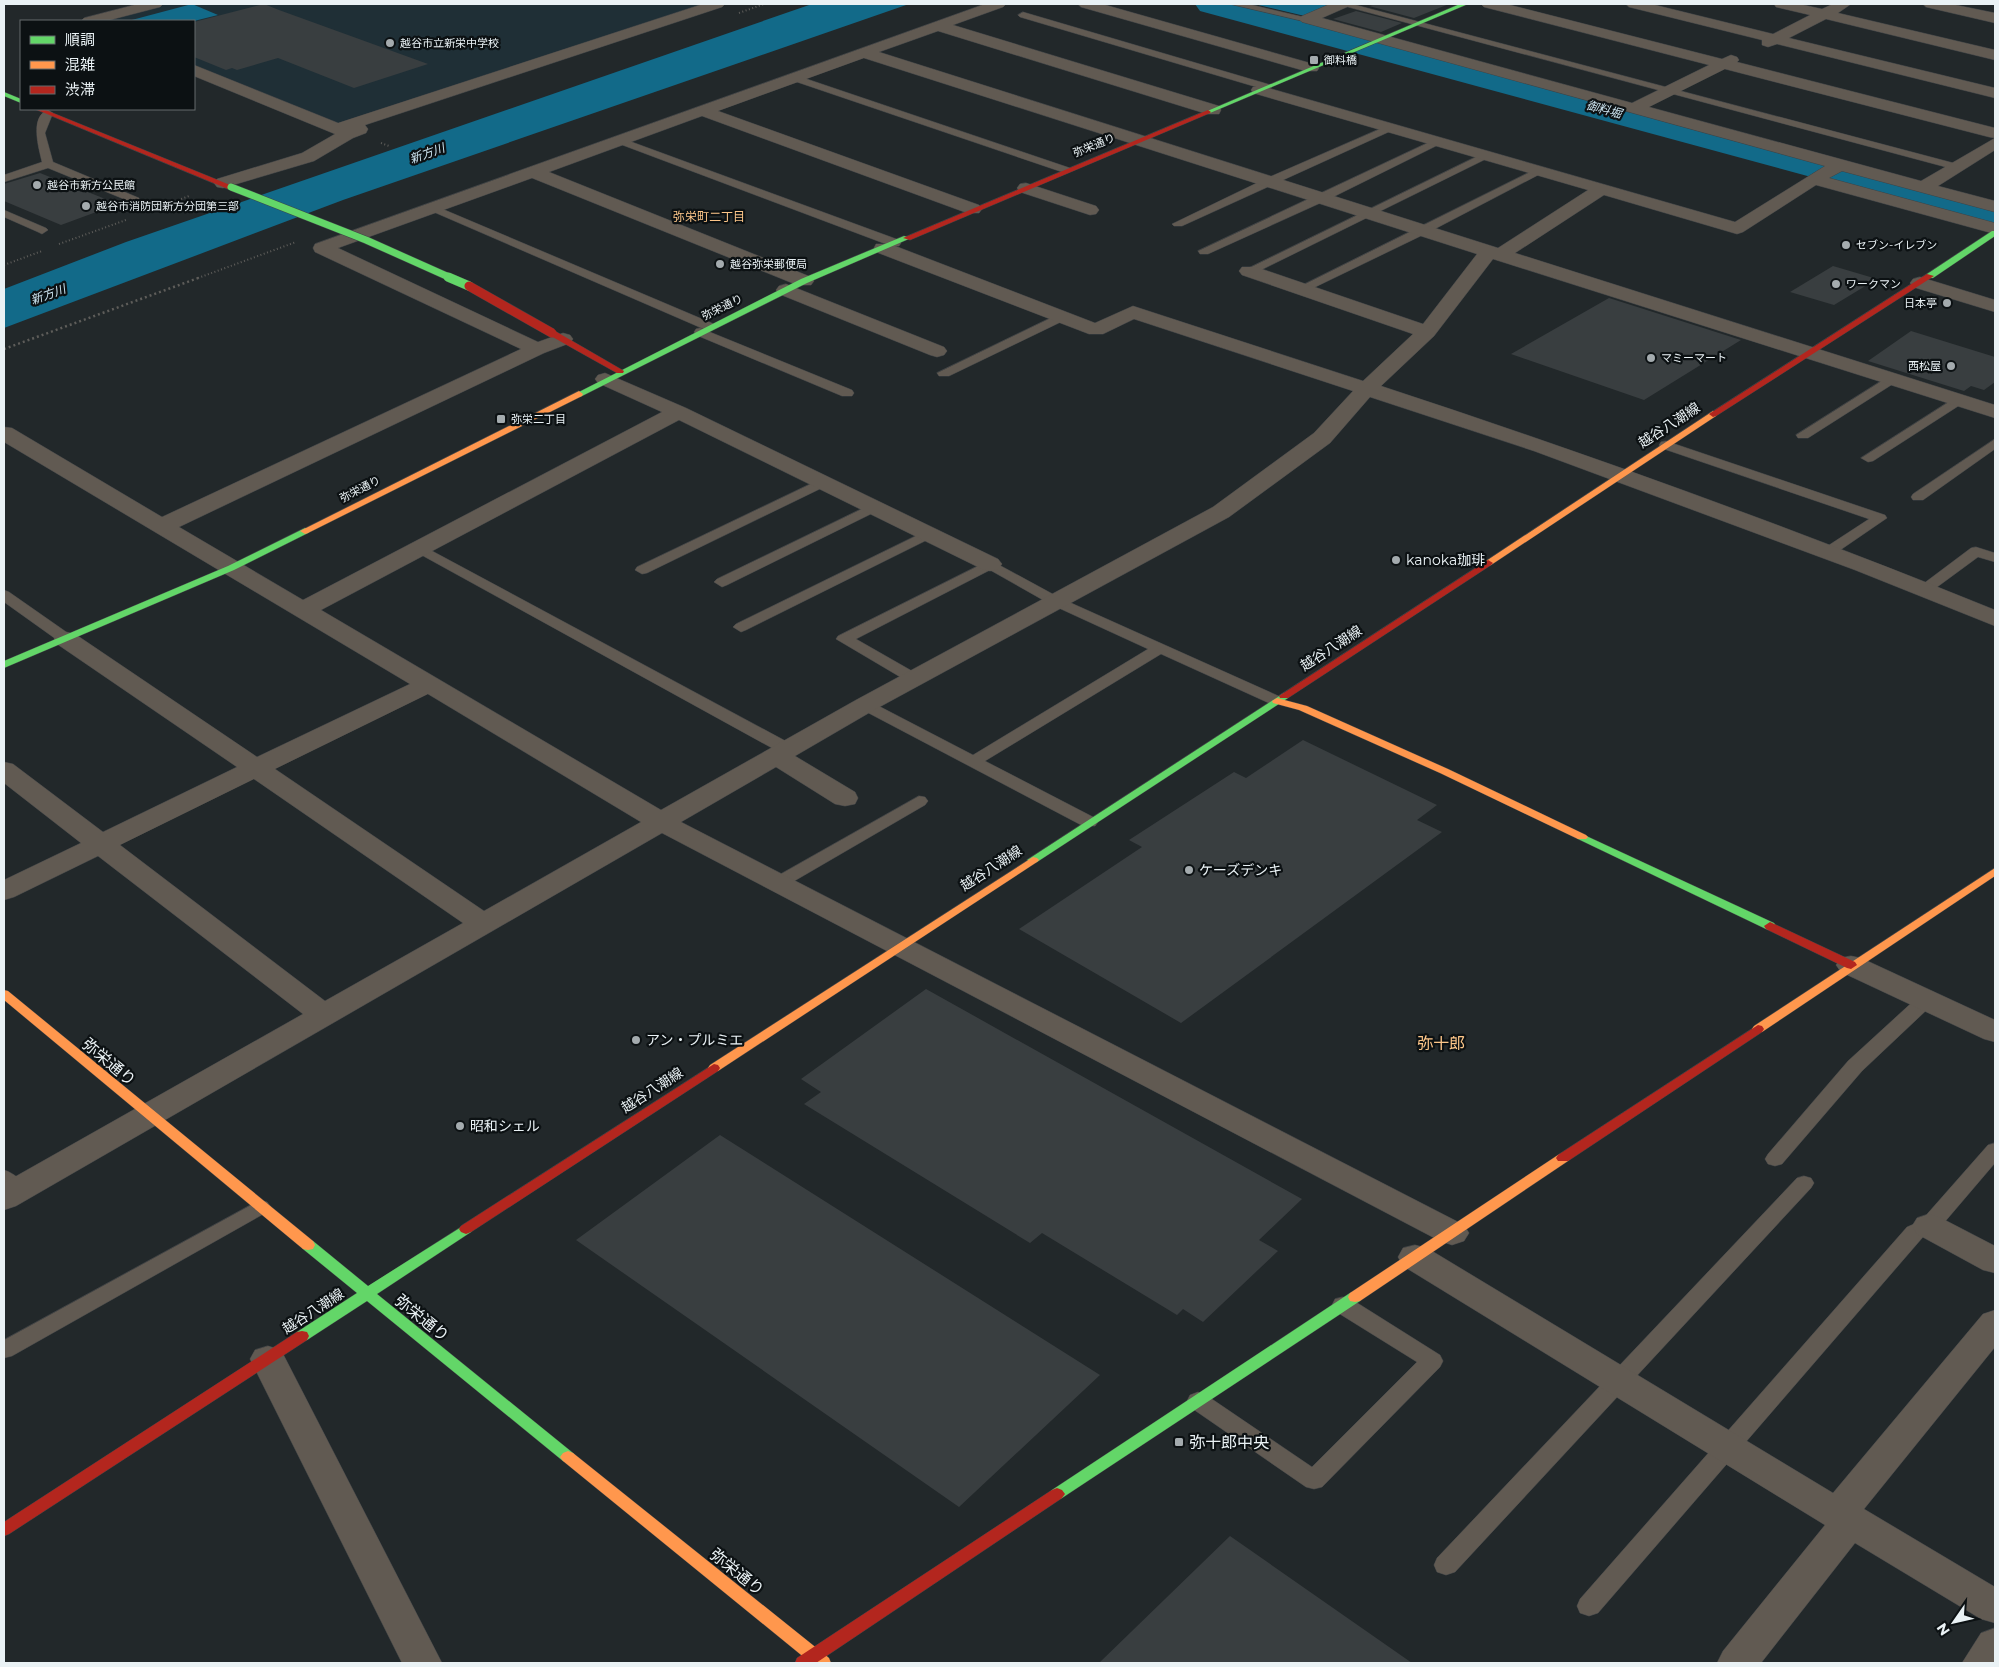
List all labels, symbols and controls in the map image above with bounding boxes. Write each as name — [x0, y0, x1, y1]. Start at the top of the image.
legend — [20, 20, 195, 110]
text: 順調 — [65, 30, 95, 49]
place label: 越谷市立新栄中学校 — [400, 36, 499, 50]
marker: 越谷市立新栄中学校 — [384, 37, 396, 49]
place label: 御料橋 — [1323, 53, 1357, 67]
marker: 御料橋 — [1308, 54, 1320, 66]
text: 混雑 — [65, 55, 95, 74]
text: 渋滞 — [65, 80, 95, 99]
water label: 御料堀 — [1585, 97, 1625, 121]
street label: 弥栄通り — [1071, 130, 1117, 160]
water label: 新方川 — [408, 139, 448, 166]
place label: 越谷市新方公民館 — [47, 178, 135, 192]
marker: 越谷市新方公民館 — [31, 179, 43, 191]
place label: 越谷市消防団新方分団第三部 — [96, 199, 239, 213]
marker: 越谷市消防団新方分団第三部 — [80, 200, 92, 212]
district label: 弥栄町二丁目 — [673, 209, 745, 224]
place label: セブン-イレブン — [1856, 238, 1937, 252]
marker: セブン-イレブン — [1840, 239, 1852, 251]
place label: 越谷弥栄郵便局 — [730, 257, 807, 271]
marker: 越谷弥栄郵便局 — [714, 258, 726, 270]
place label: ワークマン — [1846, 277, 1901, 291]
marker: ワークマン — [1830, 278, 1842, 290]
water label: 新方川 — [29, 280, 69, 307]
street label: 弥栄通り — [699, 291, 745, 323]
place label: 日本亭 — [1904, 296, 1937, 310]
marker: 日本亭 — [1941, 297, 1953, 309]
place label: マミーマート — [1661, 351, 1727, 365]
marker: マミーマート — [1645, 352, 1657, 364]
place label: 西松屋 — [1908, 359, 1941, 373]
marker: 西松屋 — [1945, 360, 1957, 372]
street label: 越谷八潮線 — [1635, 398, 1703, 452]
place label: 弥栄二丁目 — [511, 412, 566, 426]
marker: 弥栄二丁目 — [495, 413, 507, 425]
street label: 弥栄通り — [337, 473, 383, 505]
place label: kanoka珈琲 — [1406, 551, 1485, 569]
marker: kanoka珈琲 — [1390, 554, 1402, 566]
street label: 越谷八潮線 — [1297, 621, 1365, 675]
street label: 越谷八潮線 — [957, 841, 1025, 895]
place label: ケーズデンキ — [1199, 861, 1282, 879]
marker: ケーズデンキ — [1183, 864, 1195, 876]
place label: アン・プルミエ — [646, 1031, 743, 1049]
street label: 弥栄通り — [78, 1034, 140, 1090]
marker: アン・プルミエ — [630, 1034, 642, 1046]
district label: 弥十郎 — [1417, 1034, 1465, 1053]
street label: 越谷八潮線 — [618, 1063, 686, 1117]
place label: 昭和シェル — [470, 1117, 540, 1135]
marker: 昭和シェル — [454, 1120, 466, 1132]
street label: 越谷八潮線 — [279, 1284, 347, 1338]
street label: 弥栄通り — [391, 1290, 453, 1346]
place label: 弥十郎中央 — [1189, 1433, 1269, 1452]
marker: 弥十郎中央 — [1173, 1436, 1185, 1448]
street label: 弥栄通り — [706, 1544, 768, 1600]
north arrow — [1929, 1597, 1979, 1647]
text: N — [1933, 1620, 1954, 1639]

